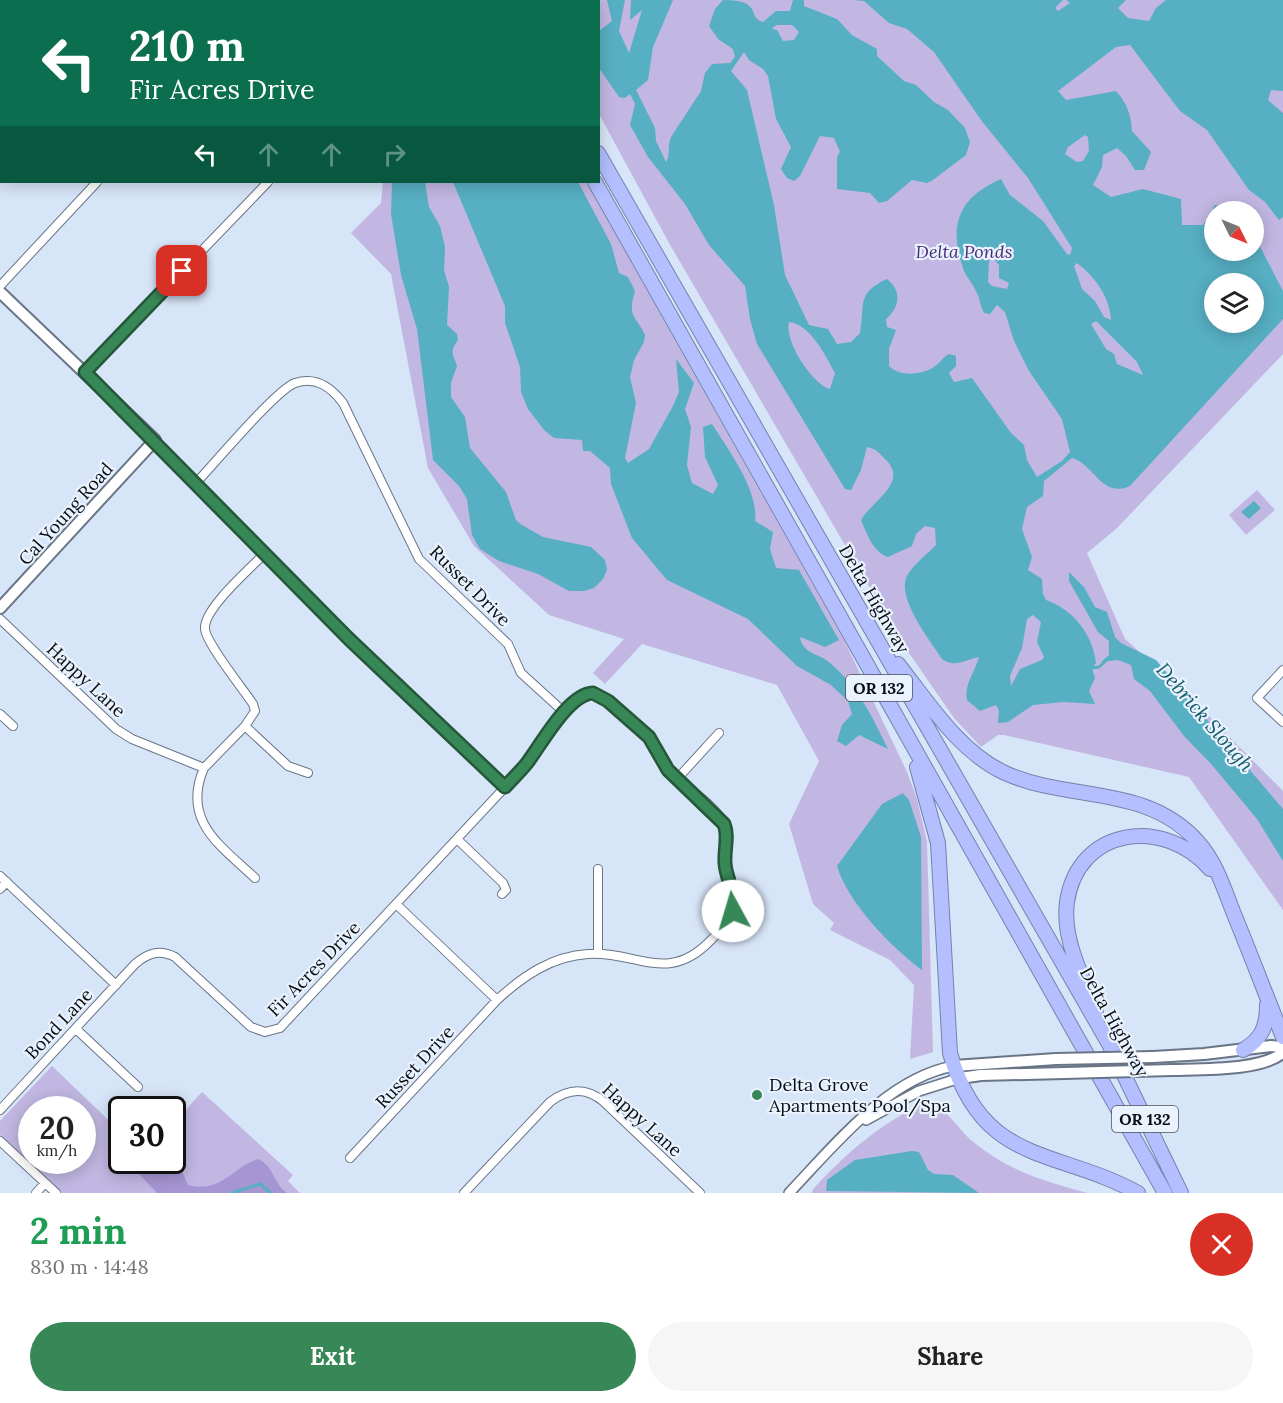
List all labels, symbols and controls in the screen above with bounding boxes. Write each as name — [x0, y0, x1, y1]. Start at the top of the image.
text: 210 m — [129, 19, 245, 73]
icon: left — [30, 24, 108, 102]
text: Fir Acres Drive — [129, 72, 315, 106]
icon: left — [189, 138, 222, 171]
icon: ahead — [252, 138, 285, 171]
icon: ahead — [315, 138, 348, 171]
icon: right — [378, 138, 411, 171]
north arrow — [1204, 201, 1264, 261]
map controls — [1204, 201, 1264, 333]
park label: Delta Ponds — [916, 240, 1012, 263]
pin — [156, 245, 207, 296]
icon: arrive — [165, 254, 198, 287]
button: layers — [1204, 273, 1264, 333]
street label: Cal Young Road — [13, 457, 118, 570]
street label: Russet Drive — [425, 540, 516, 631]
street label: Delta Highway — [834, 540, 915, 658]
street label: Happy Lane — [42, 637, 131, 722]
water label: Debrick Slough — [1151, 657, 1260, 777]
road number: OR 132 — [846, 675, 912, 701]
position arrow — [701, 879, 765, 943]
street label: Fir Acres Drive — [262, 916, 365, 1021]
street label: Delta Highway — [1075, 963, 1154, 1081]
street label: Bond Lane — [20, 983, 98, 1064]
street label: Russet Drive — [370, 1020, 459, 1113]
place label: Delta Grove Apartments Pool/Spa — [768, 1073, 951, 1117]
street label: Happy Lane — [598, 1078, 687, 1162]
marker: Delta Grove Apartments Pool/Spa — [750, 1088, 764, 1102]
speed limit sign: 30 — [108, 1096, 186, 1174]
road number: OR 132 — [1112, 1106, 1178, 1132]
text: 20 — [39, 1109, 75, 1147]
text: km/h — [37, 1141, 77, 1160]
text: 2 min — [30, 1208, 127, 1254]
button: close — [1190, 1213, 1253, 1276]
text: 830 m · 14:48 — [30, 1254, 149, 1279]
button: Exit — [30, 1322, 636, 1391]
button: Share — [648, 1322, 1253, 1391]

